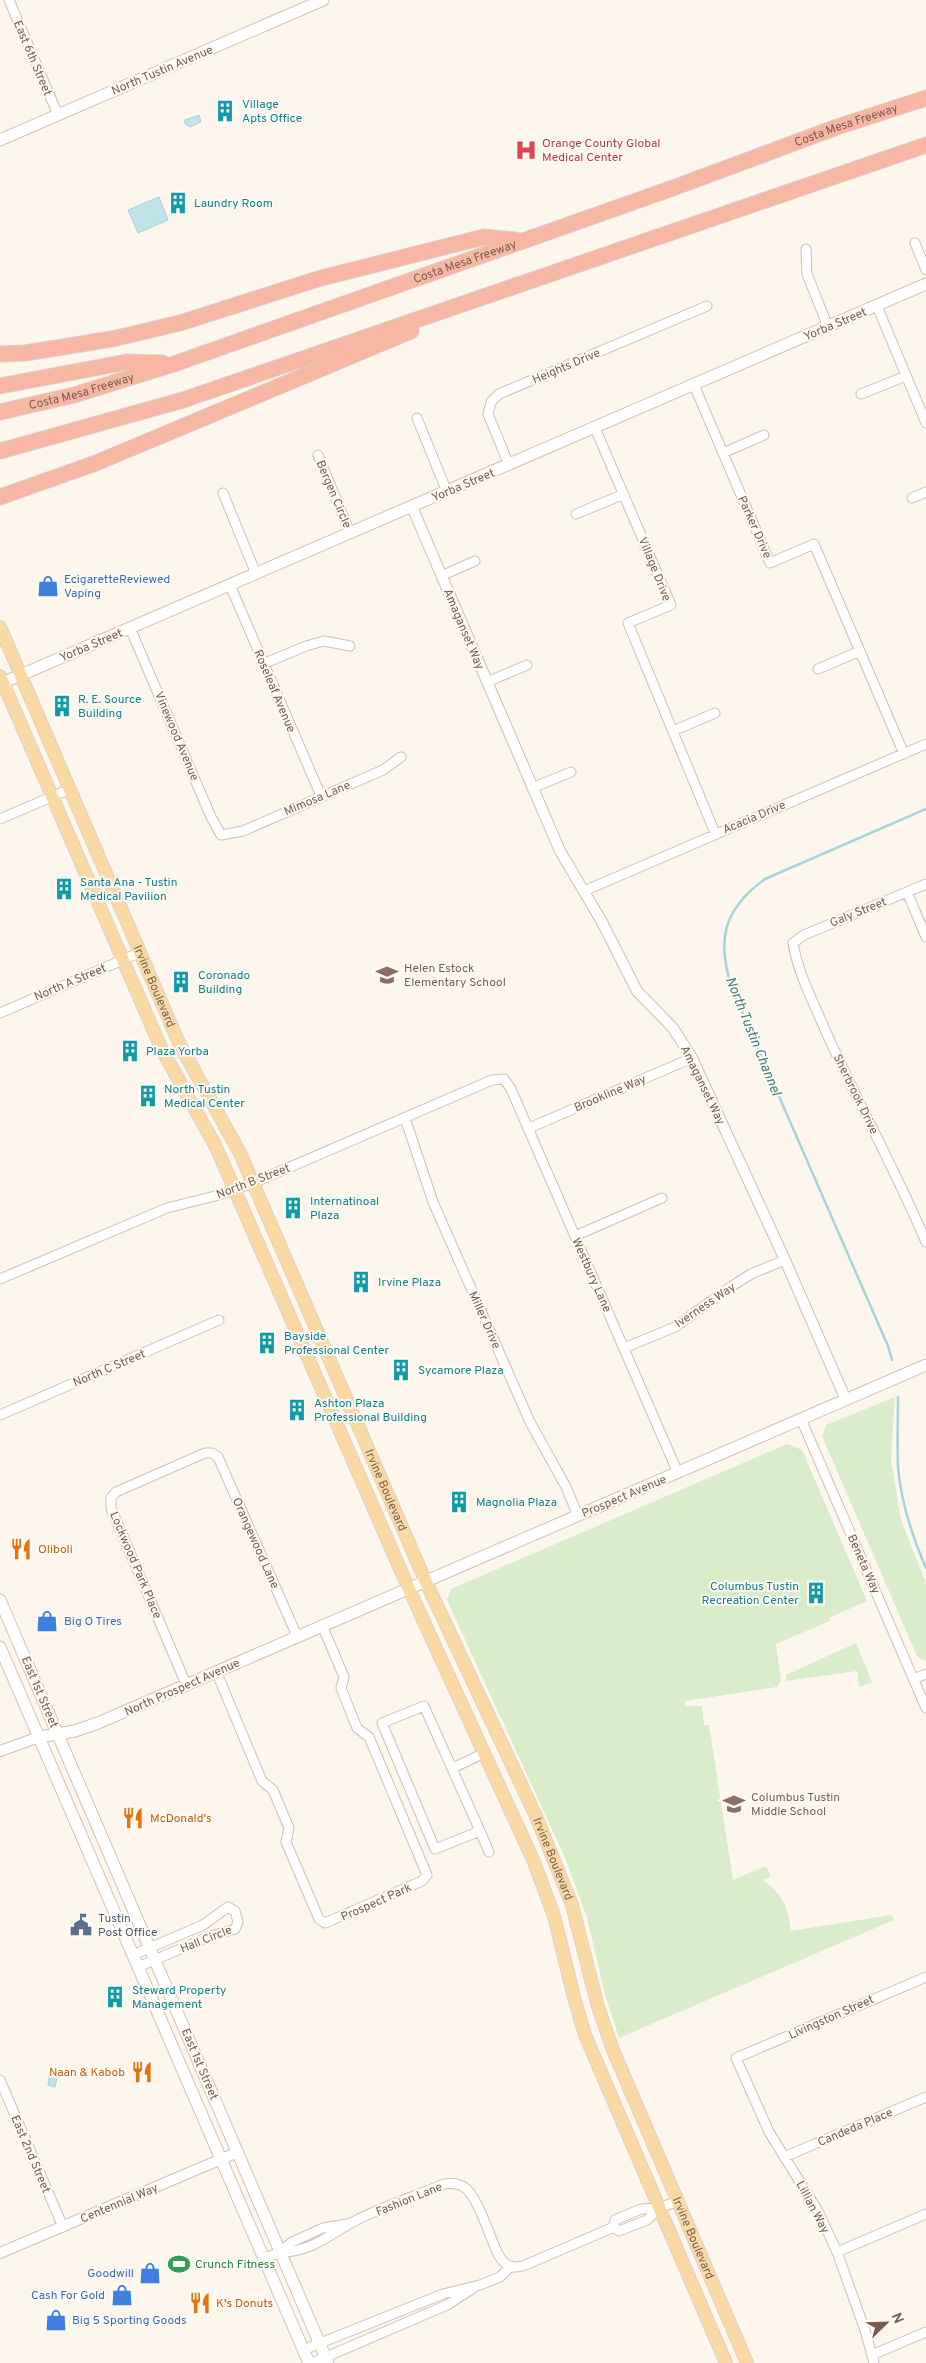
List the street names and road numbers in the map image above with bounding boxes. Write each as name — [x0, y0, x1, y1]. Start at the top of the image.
street label: East 6th Street — [9, 18, 55, 99]
street label: North Tustin Avenue — [109, 42, 216, 100]
street label: Costa Mesa Freeway — [792, 101, 900, 151]
street label: Costa Mesa Freeway — [411, 237, 519, 288]
street label: Yorba Street — [801, 304, 869, 345]
street label: Heights Drive — [530, 345, 603, 388]
street label: Costa Mesa Freeway — [27, 370, 136, 414]
street label: Bergen Circle — [312, 458, 355, 531]
street label: Yorba Street — [429, 465, 497, 506]
street label: Parker Drive — [733, 494, 775, 561]
street label: Village Drive — [634, 535, 674, 604]
street label: Amaganset Way — [439, 587, 487, 672]
street label: Yorba Street — [57, 625, 125, 666]
street label: Roseleaf Avenue — [249, 648, 299, 735]
street label: Vinewood Avenue — [150, 689, 202, 784]
street label: Mimosa Lane — [282, 778, 353, 820]
street label: Acacia Drive — [720, 797, 788, 838]
street label: Galy Street — [828, 894, 889, 932]
street label: Irvine Boulevard — [129, 943, 178, 1030]
street label: North A Street — [32, 961, 109, 1005]
street label: Amaganset Way — [676, 1043, 728, 1128]
street label: Sherbrook Drive — [829, 1052, 881, 1137]
street label: Brookline Way — [572, 1072, 649, 1116]
street label: North B Street — [214, 1161, 292, 1203]
street label: Westbury Lane — [567, 1236, 615, 1315]
street label: Iverness Way — [672, 1280, 739, 1332]
street label: Miller Drive — [464, 1289, 504, 1352]
street label: North C Street — [71, 1346, 148, 1391]
street label: Irvine Boulevard — [360, 1447, 410, 1534]
street label: Prospect Avenue — [580, 1472, 669, 1522]
street label: Orangewood Lane — [228, 1495, 282, 1591]
street label: Lockwood Park Place — [105, 1509, 165, 1621]
street label: Beneta Way — [843, 1532, 883, 1597]
street label: East 1st Street — [17, 1654, 61, 1731]
street label: North Prospect Avenue — [122, 1655, 243, 1721]
street label: Irvine Boulevard — [528, 1815, 576, 1903]
street label: Prospect Park — [339, 1880, 414, 1926]
street label: Hall Circle — [178, 1922, 235, 1958]
street label: Livingston Street — [786, 1992, 877, 2044]
street label: East 1st Street — [177, 2026, 221, 2103]
street label: Candeda Place — [815, 2105, 895, 2151]
street label: East 2nd Street — [6, 2113, 54, 2196]
street label: Lillian Way — [792, 2178, 833, 2237]
street label: Fashion Lane — [374, 2179, 445, 2221]
street label: Centennial Way — [78, 2180, 161, 2228]
street label: Irvine Boulevard — [668, 2195, 717, 2282]

